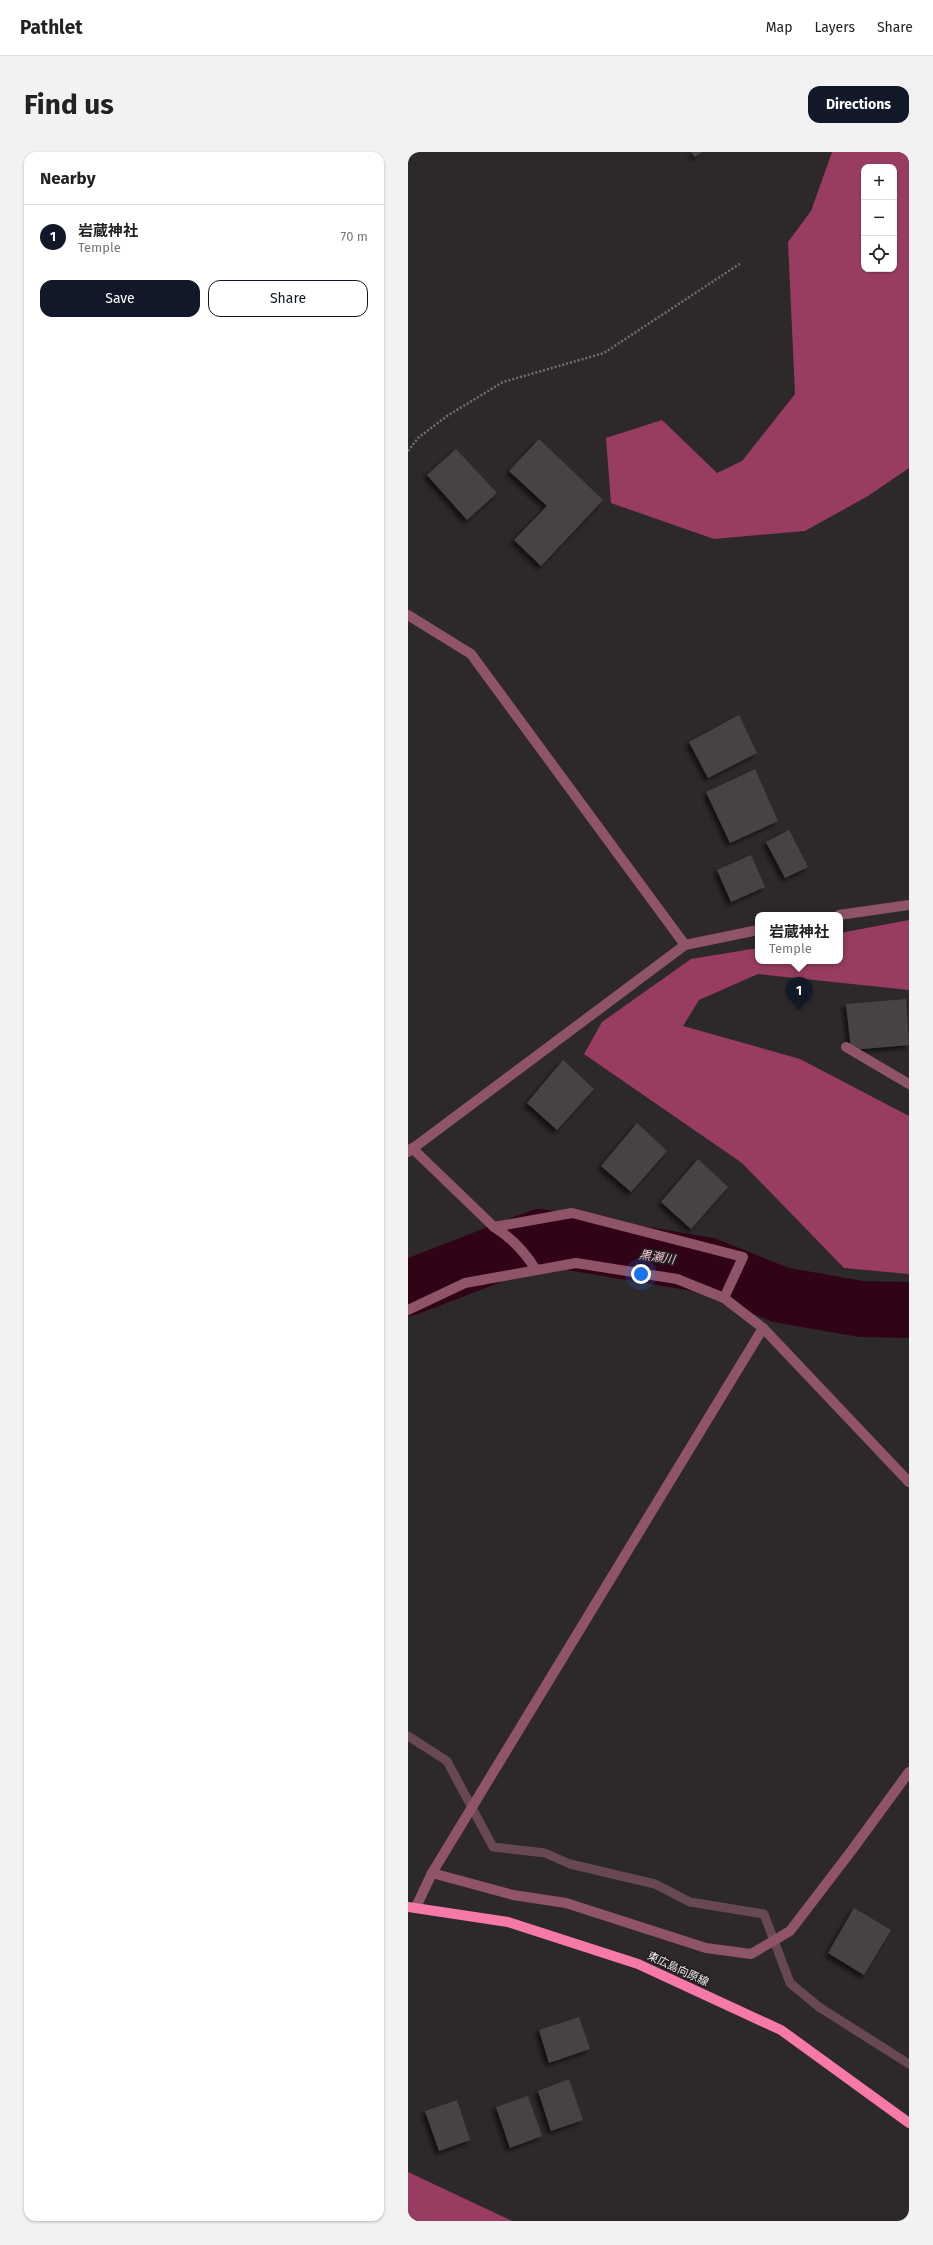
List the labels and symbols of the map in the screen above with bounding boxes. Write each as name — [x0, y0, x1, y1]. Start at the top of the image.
pin: 1 — [786, 977, 812, 1010]
water label: 黒瀬川 — [638, 1247, 678, 1267]
your location — [631, 1264, 651, 1284]
street label: 東広島向原線 — [645, 1949, 711, 1989]

